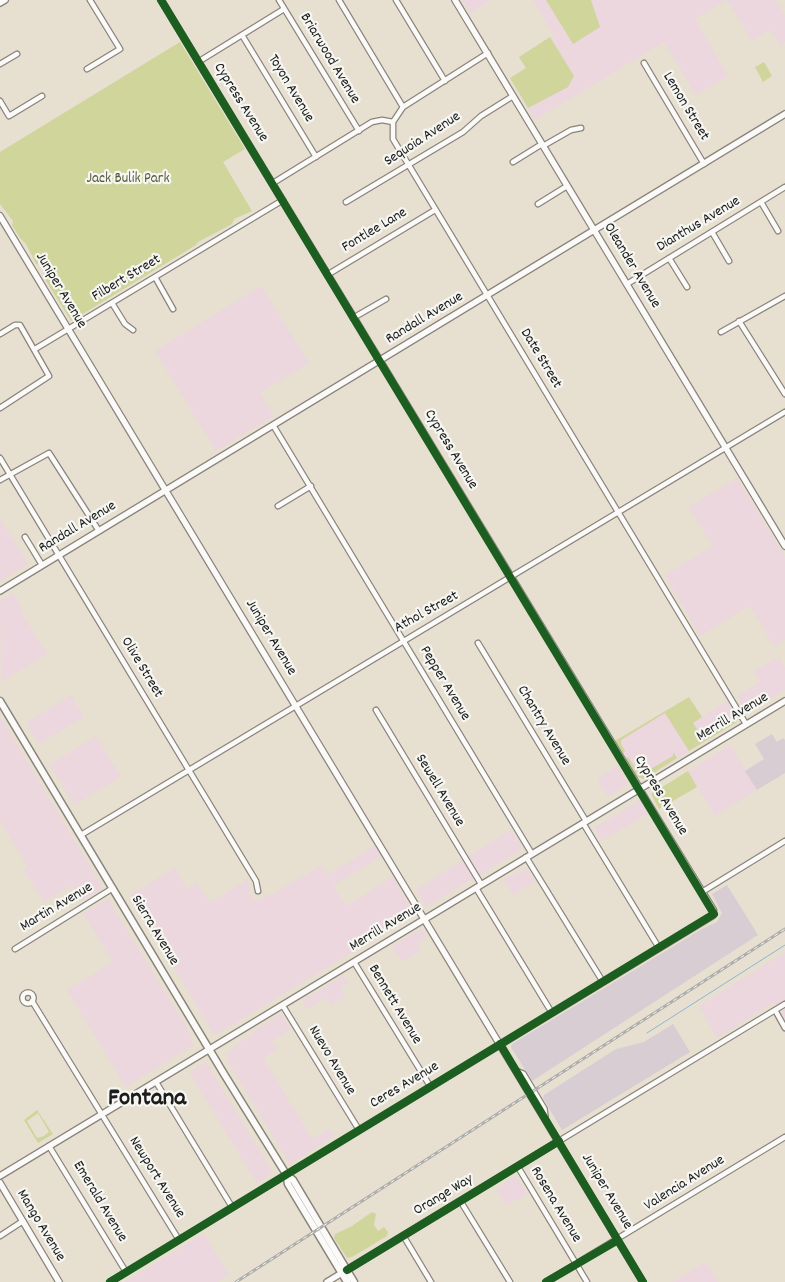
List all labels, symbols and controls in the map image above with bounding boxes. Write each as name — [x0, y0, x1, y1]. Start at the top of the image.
street label: Briarwood Avenue — [295, 10, 363, 108]
street label: Toyon Avenue — [263, 52, 317, 126]
street label: Cypress Avenue — [209, 60, 271, 146]
street label: Lemon Street — [658, 70, 712, 144]
street label: Sequoia Avenue — [381, 109, 465, 171]
park label: Jack Bulik Park — [86, 171, 170, 189]
street label: Dianthus Avenue — [654, 193, 744, 257]
street label: Fontlee Lane — [339, 205, 411, 257]
street label: Oleander Avenue — [598, 220, 664, 312]
street label: Juniper Avenue — [30, 250, 90, 332]
street label: Filbert Street — [89, 251, 165, 307]
street label: Randall Avenue — [383, 289, 467, 349]
street label: Date Street — [515, 326, 565, 392]
street label: Cypress Avenue — [419, 407, 481, 493]
street label: Randall Avenue — [36, 498, 120, 558]
street label: Athol Street — [392, 588, 462, 638]
street label: Juniper Avenue — [240, 597, 300, 679]
street label: Olive Street — [116, 634, 166, 702]
street label: Pepper Avenue — [415, 643, 473, 725]
street label: Chantry Avenue — [512, 683, 574, 769]
street label: Merrill Avenue — [694, 689, 772, 747]
street label: Sewell Avenue — [410, 752, 468, 830]
street label: Cypress Avenue — [629, 753, 691, 839]
street label: Martin Avenue — [18, 879, 96, 937]
street label: Sierra Avenue — [126, 893, 182, 969]
street label: Merrill Avenue — [347, 899, 425, 957]
street label: Bennett Avenue — [363, 962, 425, 1048]
street label: Nuevo Avenue — [303, 1023, 359, 1099]
street label: Ceres Avenue — [367, 1058, 443, 1114]
district label: Fontana — [108, 1086, 186, 1116]
street label: Newport Avenue — [124, 1134, 188, 1222]
street label: Juniper Avenue — [576, 1151, 636, 1233]
street label: Valencia Avenue — [641, 1152, 729, 1216]
street label: Emerald Avenue — [68, 1158, 130, 1246]
street label: Rosena Avenue — [525, 1164, 585, 1246]
street label: Orange Way — [411, 1171, 477, 1221]
street label: Mango Avenue — [12, 1187, 68, 1265]

